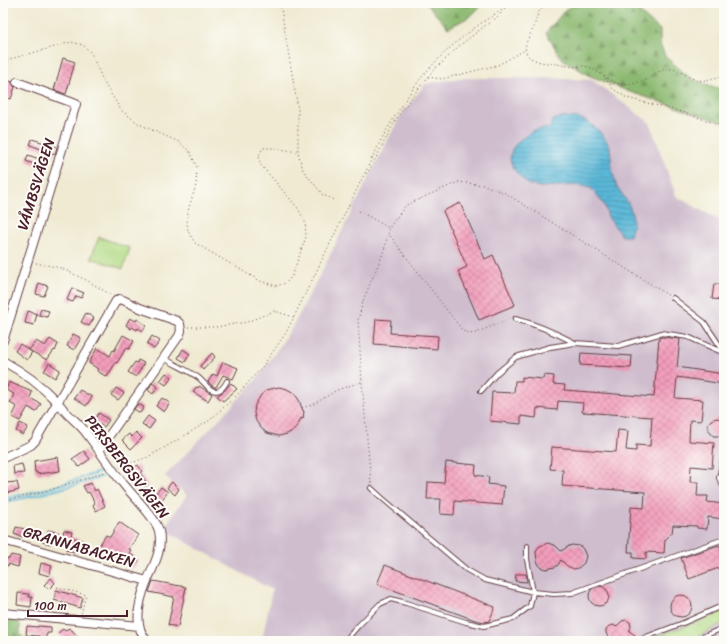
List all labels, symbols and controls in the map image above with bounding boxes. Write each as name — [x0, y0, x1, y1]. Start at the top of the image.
street label: VÅMBSVÄGEN — [10, 134, 63, 233]
street label: PERSBERGSVÄGEN — [78, 409, 176, 525]
street label: GRANNABACKEN — [20, 519, 138, 576]
scale bar — [28, 592, 127, 618]
text: 100 m — [34, 595, 67, 617]

